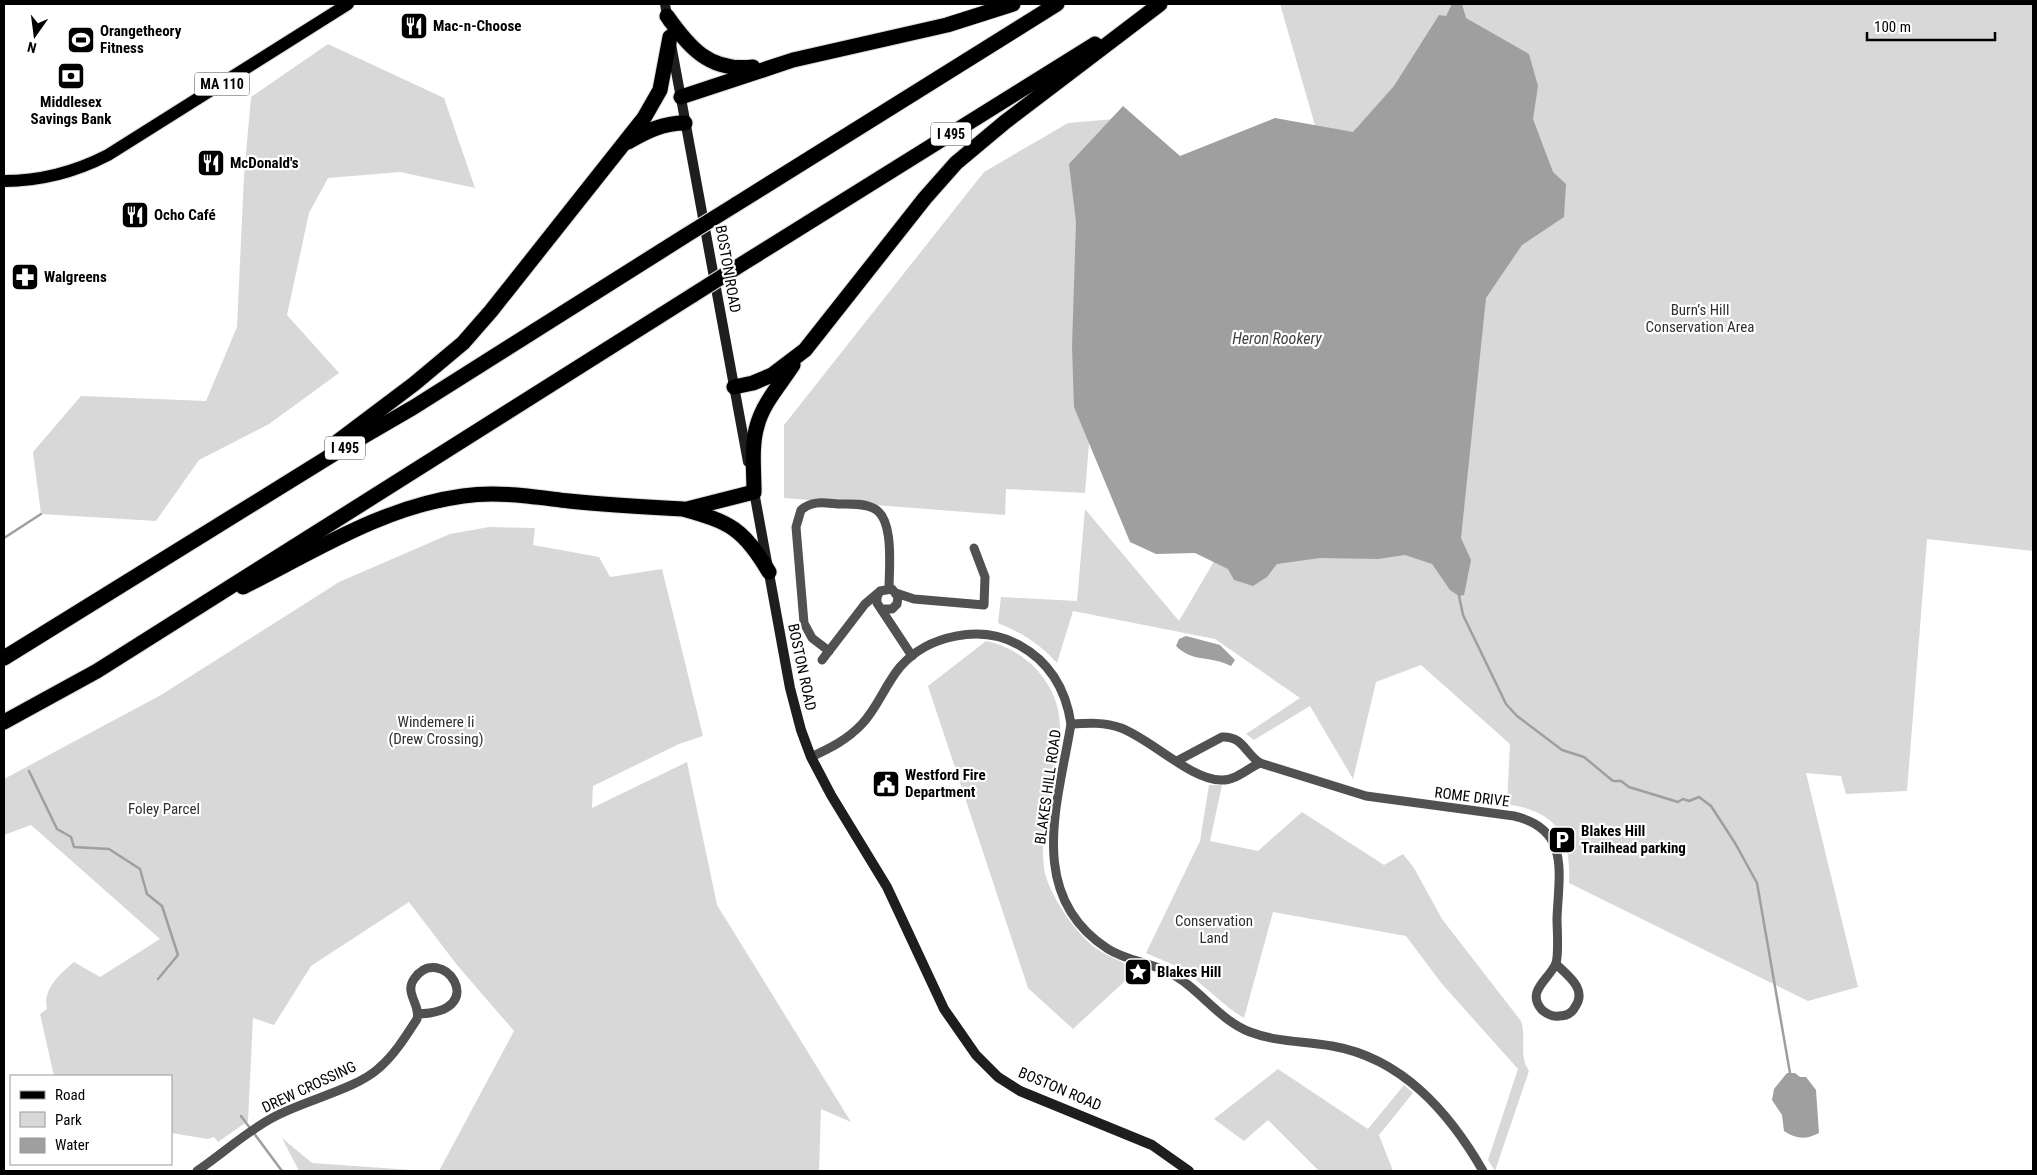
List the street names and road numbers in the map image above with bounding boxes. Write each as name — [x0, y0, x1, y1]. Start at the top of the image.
road number: MA 110 — [194, 72, 250, 96]
road number: I 495 — [931, 122, 971, 146]
street label: BOSTON ROAD — [711, 224, 745, 314]
road number: I 495 — [325, 436, 365, 459]
street label: BOSTON ROAD — [784, 622, 820, 712]
street label: BLAKES HILL ROAD — [1031, 728, 1065, 846]
street label: ROME DRIVE — [1434, 783, 1510, 811]
street label: DREW CROSSING — [259, 1057, 359, 1117]
street label: BOSTON ROAD — [1016, 1063, 1104, 1115]

